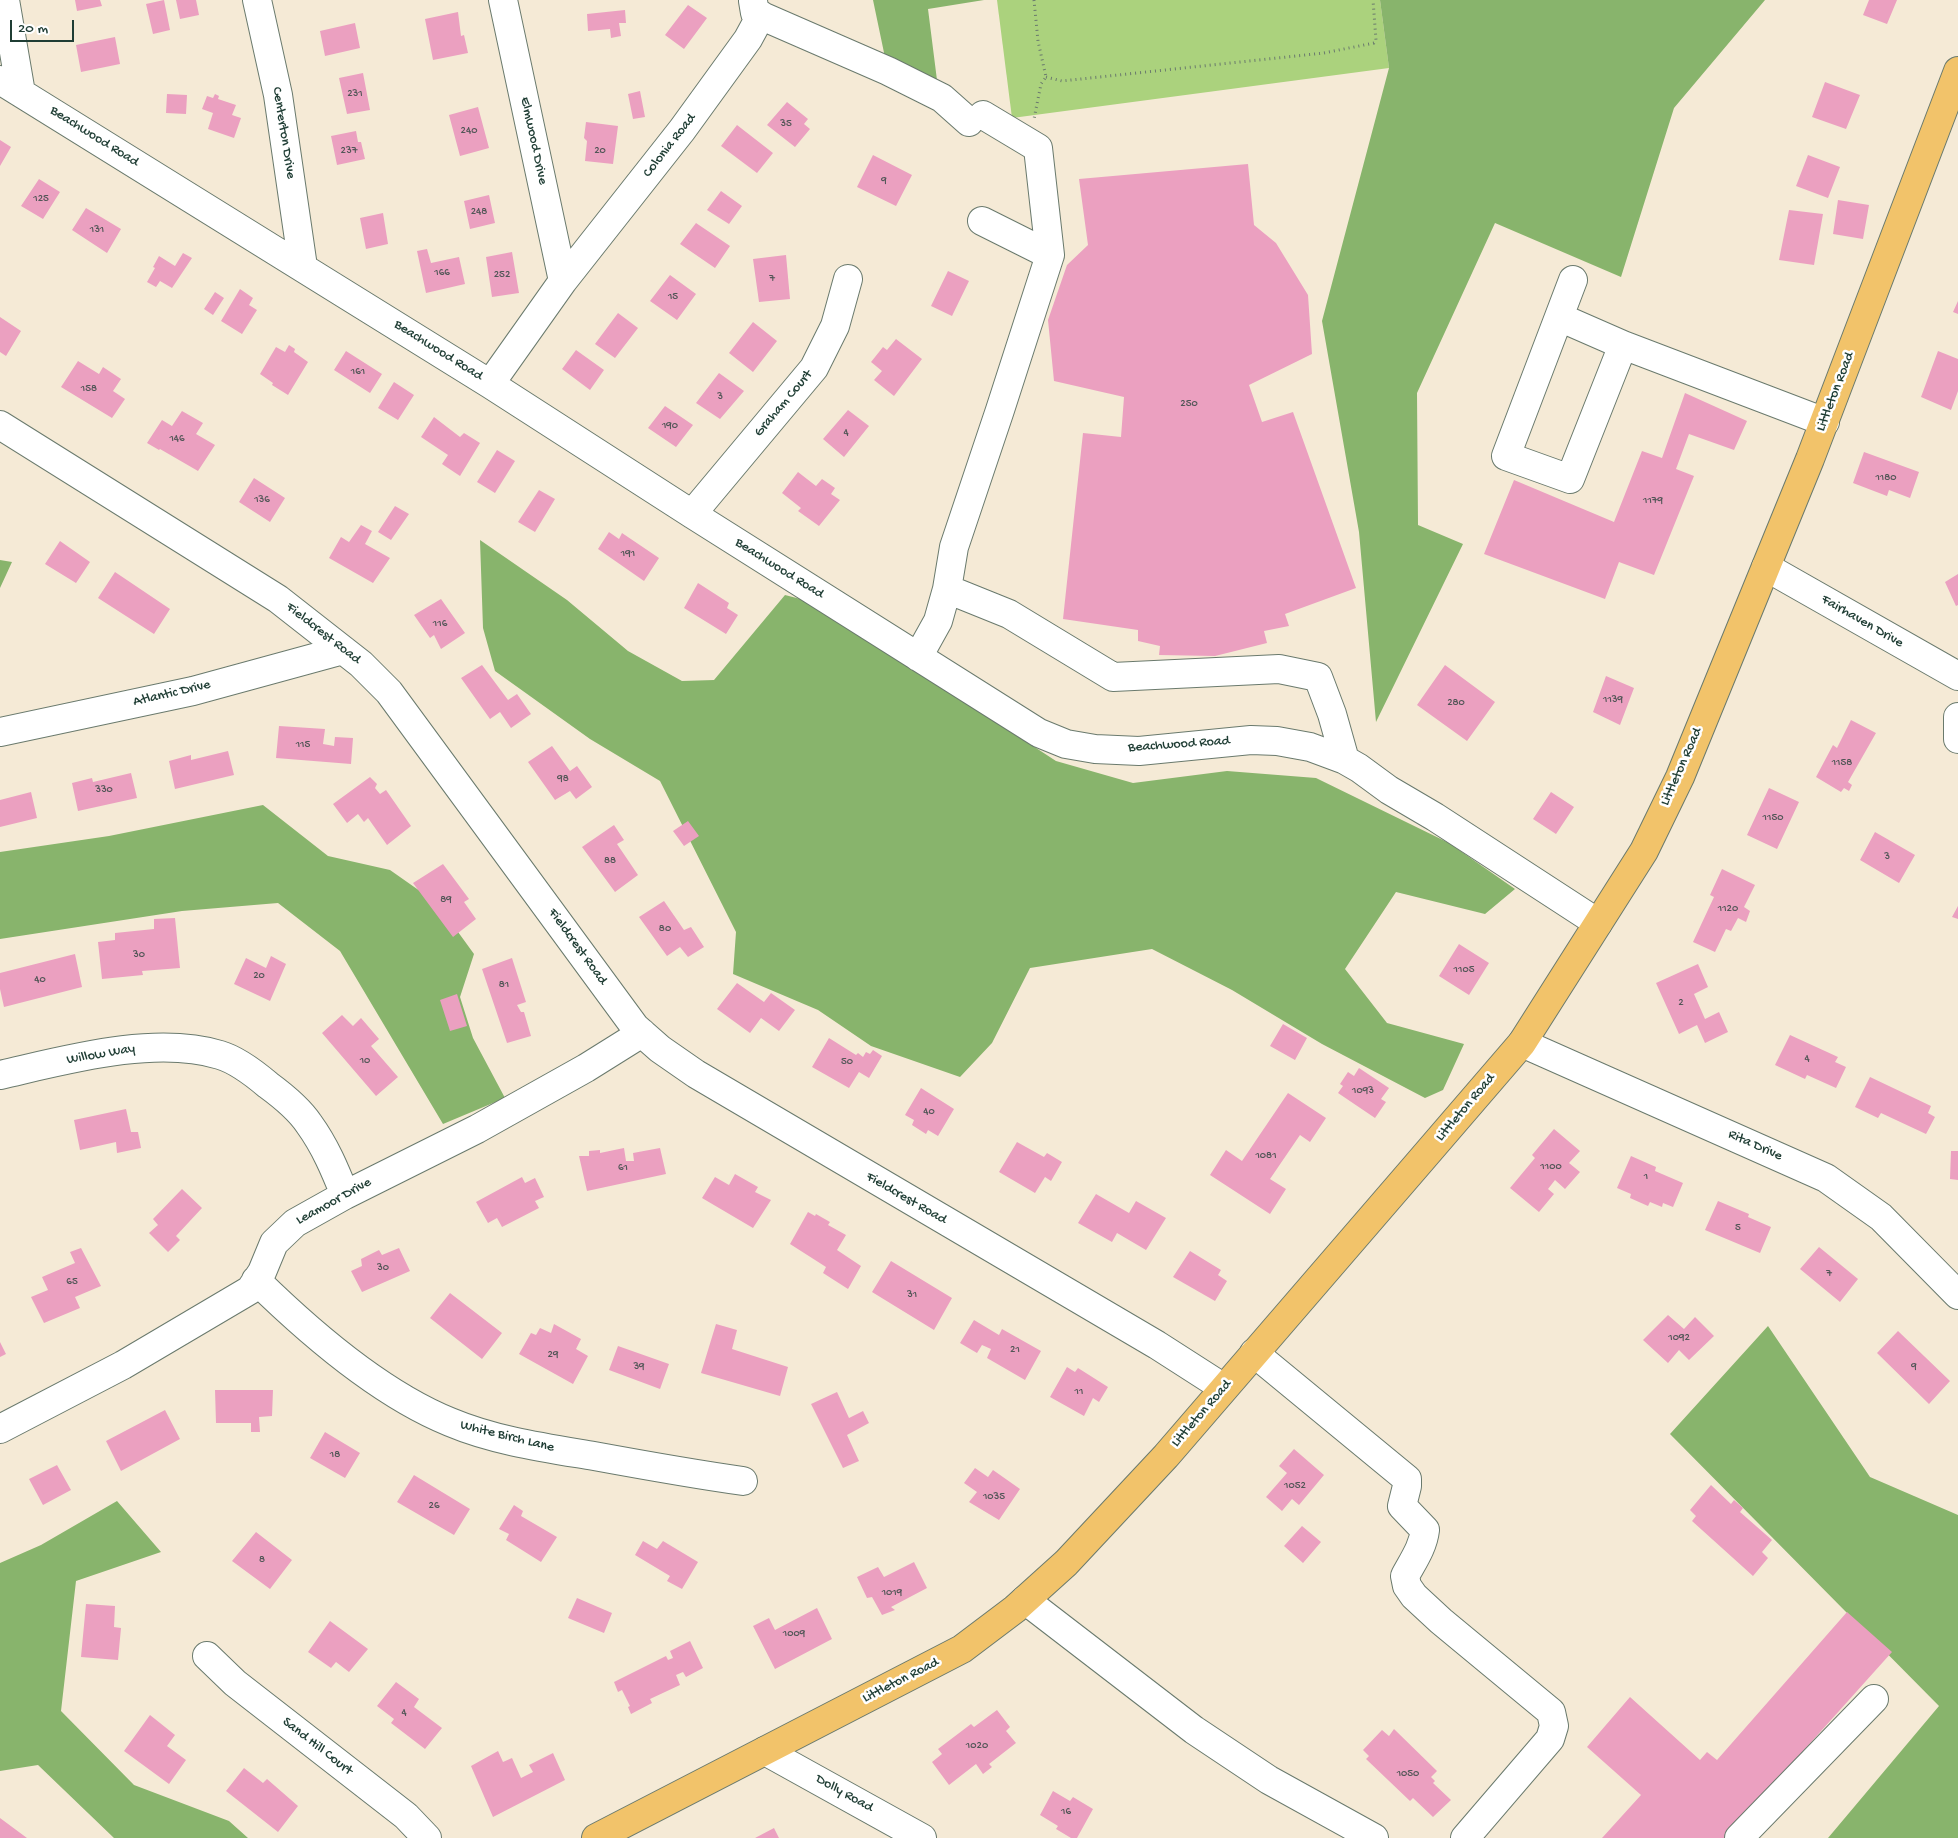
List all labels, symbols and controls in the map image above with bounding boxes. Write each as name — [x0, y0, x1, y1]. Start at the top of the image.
scale bar — [12, 10, 76, 42]
text: 20 m — [18, 20, 48, 38]
street label: Centerton Drive — [267, 86, 299, 180]
house number: 231 — [347, 87, 363, 101]
street label: Elmwood Drive — [516, 96, 550, 186]
street label: Beachwood Road — [46, 103, 142, 171]
street label: Colonia Road — [640, 111, 700, 181]
house number: 35 — [780, 117, 792, 131]
house number: 240 — [461, 124, 477, 138]
house number: 237 — [341, 144, 357, 158]
house number: 20 — [594, 144, 606, 158]
house number: 9 — [881, 174, 887, 188]
house number: 125 — [33, 192, 49, 206]
house number: 248 — [471, 205, 487, 219]
house number: 131 — [90, 223, 104, 237]
house number: 166 — [434, 266, 450, 280]
house number: 252 — [494, 268, 510, 282]
house number: 7 — [769, 272, 775, 286]
house number: 15 — [668, 290, 678, 304]
street label: Beachwood Road — [390, 317, 486, 385]
street label: Littleton Road — [1813, 350, 1859, 434]
house number: 161 — [351, 365, 365, 379]
street label: Graham Court — [751, 367, 817, 441]
house number: 158 — [81, 382, 97, 396]
house number: 3 — [717, 390, 723, 404]
house number: 250 — [1180, 397, 1198, 411]
house number: 190 — [662, 419, 678, 433]
house number: 4 — [843, 426, 849, 440]
house number: 146 — [169, 432, 185, 446]
house number: 1180 — [1875, 471, 1897, 485]
house number: 136 — [254, 493, 270, 507]
house number: 1179 — [1643, 494, 1663, 508]
street label: Beachwood Road — [731, 535, 827, 603]
house number: 191 — [621, 547, 635, 561]
street label: Fairhaven Drive — [1818, 592, 1906, 652]
street label: Fieldcrest Road — [282, 600, 364, 668]
house number: 116 — [433, 617, 447, 631]
street label: Atlantic Drive — [132, 677, 212, 711]
house number: 1139 — [1603, 693, 1623, 707]
house number: 280 — [1447, 696, 1465, 710]
street label: Littleton Road — [1657, 725, 1707, 809]
street label: Beachwood Road — [1128, 733, 1230, 757]
house number: 115 — [296, 738, 310, 752]
house number: 1158 — [1832, 756, 1852, 770]
house number: 98 — [557, 772, 569, 786]
house number: 330 — [95, 783, 113, 797]
house number: 1150 — [1763, 811, 1783, 825]
house number: 3 — [1884, 850, 1890, 864]
house number: 88 — [604, 854, 616, 868]
house number: 89 — [440, 893, 452, 907]
house number: 1120 — [1718, 902, 1738, 916]
street label: Fieldcrest Road — [544, 905, 610, 989]
house number: 80 — [659, 922, 671, 936]
house number: 30 — [133, 948, 145, 962]
house number: 1105 — [1454, 963, 1474, 977]
house number: 20 — [253, 969, 265, 983]
house number: 40 — [34, 973, 46, 987]
house number: 81 — [499, 978, 509, 992]
house number: 2 — [1678, 996, 1684, 1010]
street label: Willow Way — [66, 1041, 136, 1069]
house number: 4 — [1804, 1052, 1810, 1066]
house number: 10 — [360, 1054, 370, 1068]
house number: 50 — [841, 1055, 853, 1069]
street label: Littleton Road — [1433, 1071, 1499, 1145]
house number: 1093 — [1352, 1084, 1374, 1098]
house number: 40 — [923, 1105, 935, 1119]
street label: Rita Drive — [1725, 1127, 1785, 1165]
house number: 1081 — [1255, 1149, 1277, 1163]
house number: 1100 — [1540, 1160, 1562, 1174]
house number: 61 — [618, 1161, 628, 1175]
street label: Fieldcrest Road — [863, 1169, 949, 1229]
house number: 1 — [1644, 1170, 1648, 1184]
street label: Leamoor Drive — [293, 1174, 375, 1230]
house number: 5 — [1735, 1221, 1741, 1235]
house number: 30 — [377, 1261, 389, 1275]
house number: 7 — [1826, 1267, 1832, 1281]
house number: 65 — [66, 1275, 78, 1289]
house number: 31 — [907, 1288, 917, 1302]
house number: 1092 — [1668, 1331, 1690, 1345]
house number: 21 — [1010, 1343, 1020, 1357]
house number: 29 — [548, 1348, 558, 1362]
house number: 39 — [633, 1360, 645, 1374]
house number: 9 — [1911, 1360, 1917, 1374]
street label: Littleton Road — [1168, 1377, 1236, 1451]
house number: 11 — [1075, 1385, 1083, 1399]
street label: White Birch Lane — [458, 1417, 556, 1457]
house number: 18 — [330, 1448, 340, 1462]
house number: 1052 — [1284, 1479, 1306, 1493]
house number: 1035 — [983, 1490, 1005, 1504]
house number: 26 — [429, 1499, 439, 1513]
house number: 8 — [259, 1553, 265, 1567]
house number: 1019 — [882, 1586, 902, 1600]
house number: 1009 — [783, 1627, 805, 1641]
street label: Littleton Road — [860, 1655, 942, 1707]
house number: 4 — [401, 1706, 407, 1720]
street label: Sand Hill Court — [278, 1714, 356, 1780]
house number: 1020 — [966, 1739, 988, 1753]
house number: 1050 — [1397, 1767, 1419, 1781]
street label: Dolly Road — [812, 1771, 876, 1817]
house number: 16 — [1061, 1805, 1071, 1819]

